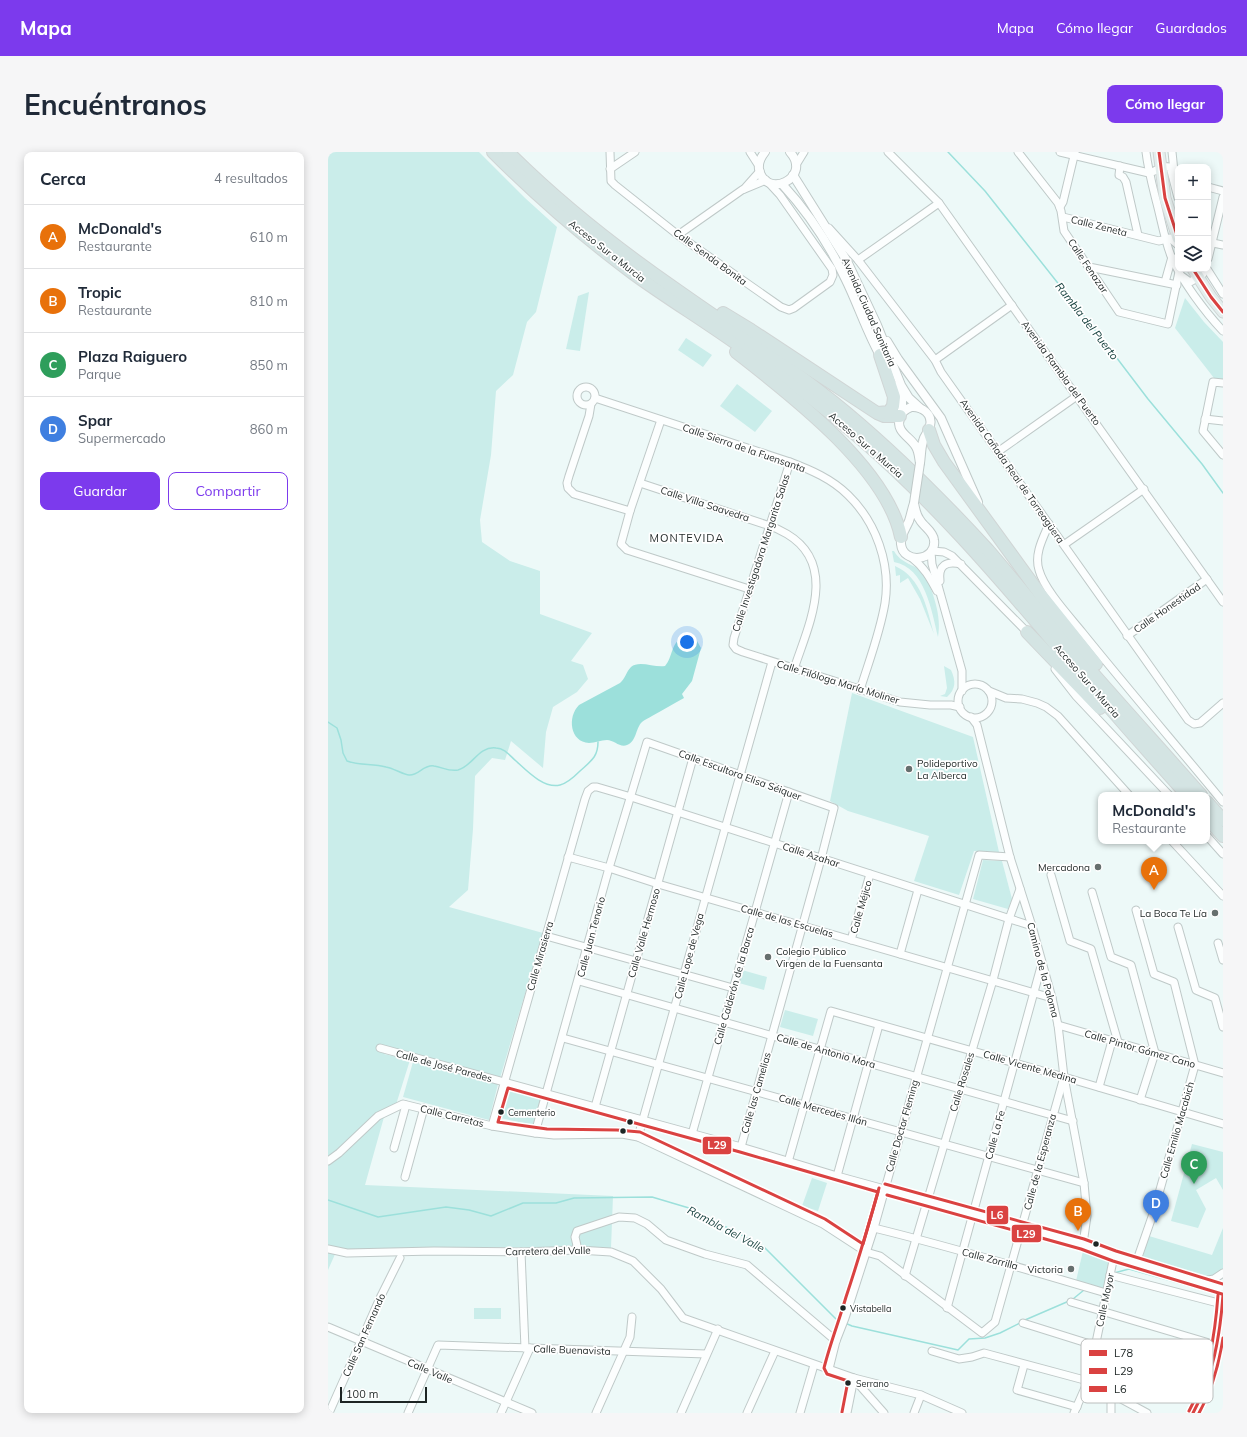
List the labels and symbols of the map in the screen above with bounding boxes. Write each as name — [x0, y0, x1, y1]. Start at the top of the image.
street label: Calle Zeneta — [1070, 213, 1128, 239]
street label: Acceso Sur a Murcia — [566, 217, 648, 285]
street label: Calle Senda Bonita — [671, 226, 749, 288]
street label: Calle Fenazar — [1065, 236, 1111, 296]
street label: Avenida Ciudad Sanitaria — [839, 255, 899, 369]
water label: Rambla del Puerto — [1052, 279, 1122, 363]
street label: Avenida Rambla del Puerto — [1019, 318, 1104, 428]
street label: Avenida Cañada Real de Torreagüera — [957, 396, 1067, 546]
street label: Acceso Sur a Murcia — [826, 409, 906, 481]
street label: Calle Sierra de la Fuensanta — [681, 421, 807, 475]
street label: Calle Investigadora Margarita Salas — [729, 472, 793, 634]
street label: Calle Villa Saavedra — [659, 484, 751, 524]
district label: MONTEVIDA — [650, 531, 724, 545]
street label: Calle Honestidad — [1131, 580, 1203, 636]
your location — [677, 632, 697, 652]
street label: Acceso Sur a Murcia — [1051, 641, 1123, 721]
street label: Calle Filóloga María Moliner — [775, 657, 901, 707]
street label: Calle Escultora Elisa Séiquer — [677, 747, 804, 803]
place label: Polideportivo La Alberca — [917, 757, 978, 782]
marker: Polideportivo La Alberca — [904, 764, 914, 774]
street label: Calle Azahar — [781, 840, 842, 870]
pin: A — [1141, 857, 1167, 890]
place label: Mercadona — [1038, 861, 1090, 874]
marker: Mercadona — [1093, 862, 1103, 872]
street label: Calle Méjico — [847, 879, 875, 935]
street label: Calle Valle Hermoso — [625, 886, 663, 979]
street label: Calle Juan Tenorio — [574, 895, 608, 979]
street label: Calle de las Escuelas — [739, 902, 835, 940]
place label: La Boca Te Lía — [1140, 907, 1207, 920]
marker: La Boca Te Lía — [1210, 908, 1220, 918]
street label: Calle Lope de Vega — [671, 912, 707, 1000]
street label: Calle Mirasierra — [524, 920, 556, 992]
street label: Camino de la Paloma — [1024, 921, 1062, 1019]
street label: Calle Calderón de la Barca — [711, 926, 757, 1046]
place label: Colegio Público Virgen de la Fuensanta — [776, 945, 883, 970]
marker: Colegio Público Virgen de la Fuensanta — [763, 952, 773, 962]
street label: Calle Pintor Gómez Cano — [1083, 1027, 1197, 1071]
street label: Calle de Antonio Mora — [775, 1031, 877, 1071]
street label: Calle de José Paredes — [394, 1047, 494, 1085]
street label: Calle Vicente Medina — [982, 1047, 1078, 1087]
street label: Calle las Camelias — [738, 1051, 774, 1135]
street label: Calle Rosales — [947, 1051, 977, 1113]
street label: Calle Doctor Fleming — [883, 1078, 921, 1174]
street label: Calle Emilio Macabich — [1157, 1080, 1197, 1180]
street label: Calle Mercedes Illán — [777, 1091, 869, 1129]
street label: Calle Carretas — [419, 1102, 485, 1130]
marker: Cementerio — [496, 1107, 506, 1117]
place label: Cementerio — [508, 1107, 555, 1118]
street label: Calle La Fe — [982, 1109, 1008, 1161]
street label: Calle de la Esperanza — [1021, 1112, 1059, 1212]
unlabelled marker — [625, 1117, 635, 1127]
unlabelled marker — [618, 1126, 628, 1136]
line badge: L29 — [702, 1136, 732, 1155]
text: L29 — [707, 1138, 727, 1152]
pin: C — [1181, 1151, 1207, 1184]
pin: D — [1143, 1190, 1169, 1223]
pin: B — [1065, 1198, 1091, 1231]
water label: Rambla del Valle — [685, 1203, 767, 1255]
line badge: L6 — [986, 1205, 1009, 1225]
text: L6 — [991, 1208, 1004, 1222]
line badge: L29 — [1011, 1224, 1042, 1243]
text: L29 — [1016, 1227, 1036, 1241]
unlabelled marker — [1091, 1239, 1101, 1249]
street label: Carretera del Valle — [505, 1244, 591, 1258]
street label: Calle Zorrilla — [961, 1245, 1019, 1273]
place label: Victoria — [1028, 1263, 1063, 1276]
marker: Victoria — [1066, 1264, 1076, 1274]
street label: Calle Mayor — [1093, 1272, 1117, 1328]
street label: Calle San Fernando — [340, 1291, 388, 1379]
marker: Vistabella — [838, 1303, 848, 1313]
place label: Vistabella — [850, 1303, 891, 1314]
legend — [1081, 1339, 1213, 1403]
street label: Calle Buenavista — [533, 1342, 611, 1358]
text: L78 — [1114, 1346, 1134, 1360]
street label: Calle Valle — [405, 1356, 455, 1386]
text: L29 — [1114, 1364, 1133, 1378]
marker: Serrano — [843, 1378, 853, 1388]
place label: Serrano — [856, 1378, 889, 1389]
text: L6 — [1114, 1382, 1127, 1396]
scale bar — [340, 1385, 427, 1404]

